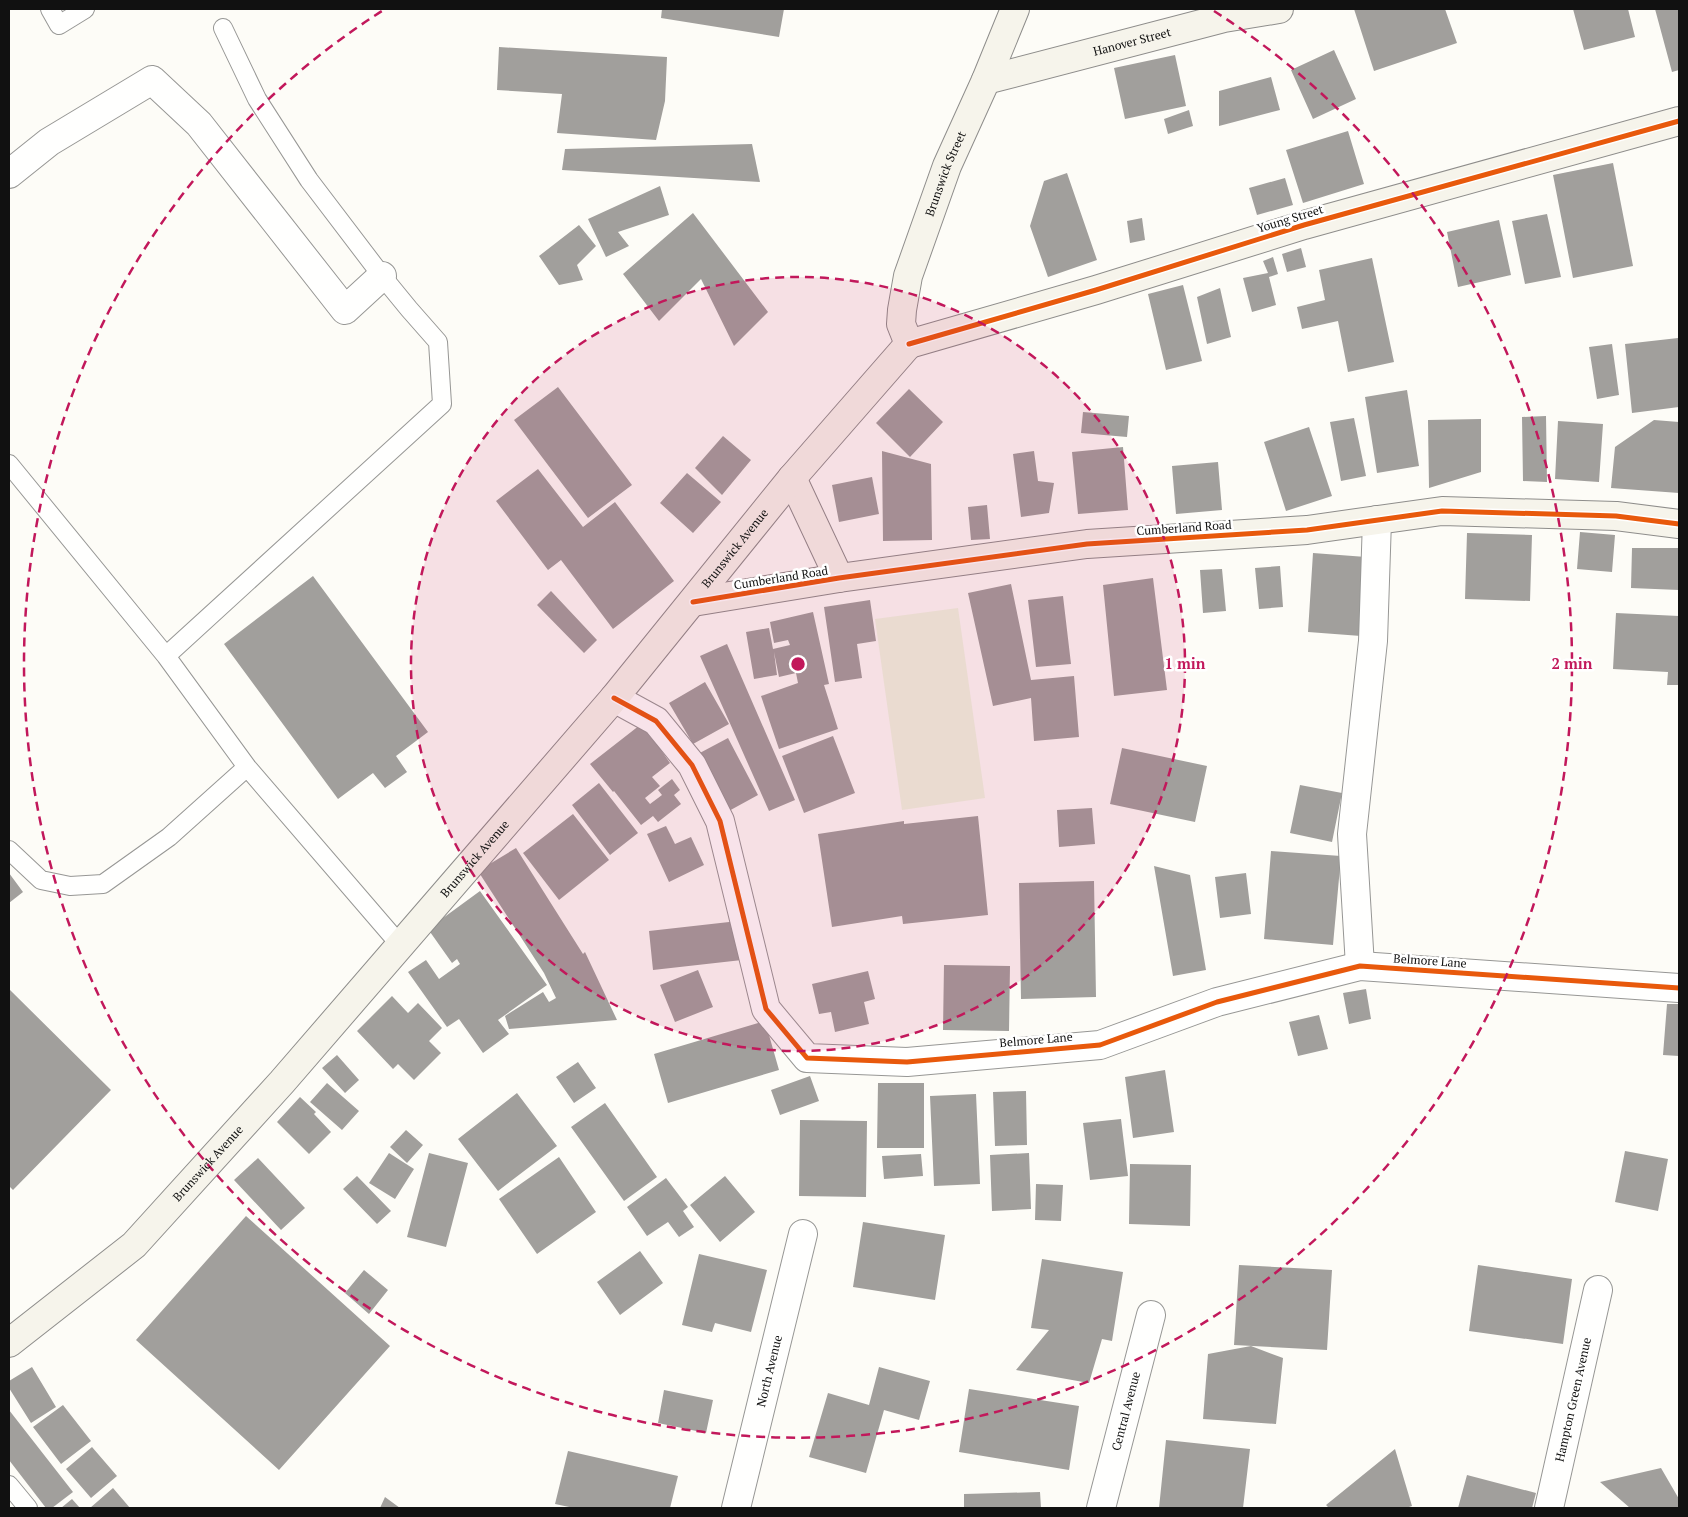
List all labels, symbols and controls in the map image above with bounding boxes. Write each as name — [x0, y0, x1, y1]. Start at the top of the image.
street label: Hanover Street — [1091, 24, 1173, 59]
street label: Brunswick Street — [922, 128, 969, 218]
street label: Young Street — [1255, 201, 1325, 236]
street label: Brunswick Avenue — [698, 506, 771, 591]
street label: Cumberland Road — [1136, 517, 1232, 538]
street label: Cumberland Road — [733, 563, 829, 592]
text: 1 min — [1164, 653, 1206, 673]
text: 2 min — [1551, 653, 1593, 673]
centre of rings — [789, 655, 807, 673]
street label: Brunswick Avenue — [437, 817, 512, 900]
street label: Belmore Lane — [1393, 950, 1467, 971]
street label: Belmore Lane — [999, 1029, 1073, 1050]
street label: Brunswick Avenue — [169, 1122, 246, 1204]
street label: North Avenue — [753, 1333, 785, 1408]
street label: Hampton Green Avenue — [1552, 1336, 1594, 1463]
street label: Central Avenue — [1108, 1370, 1143, 1452]

